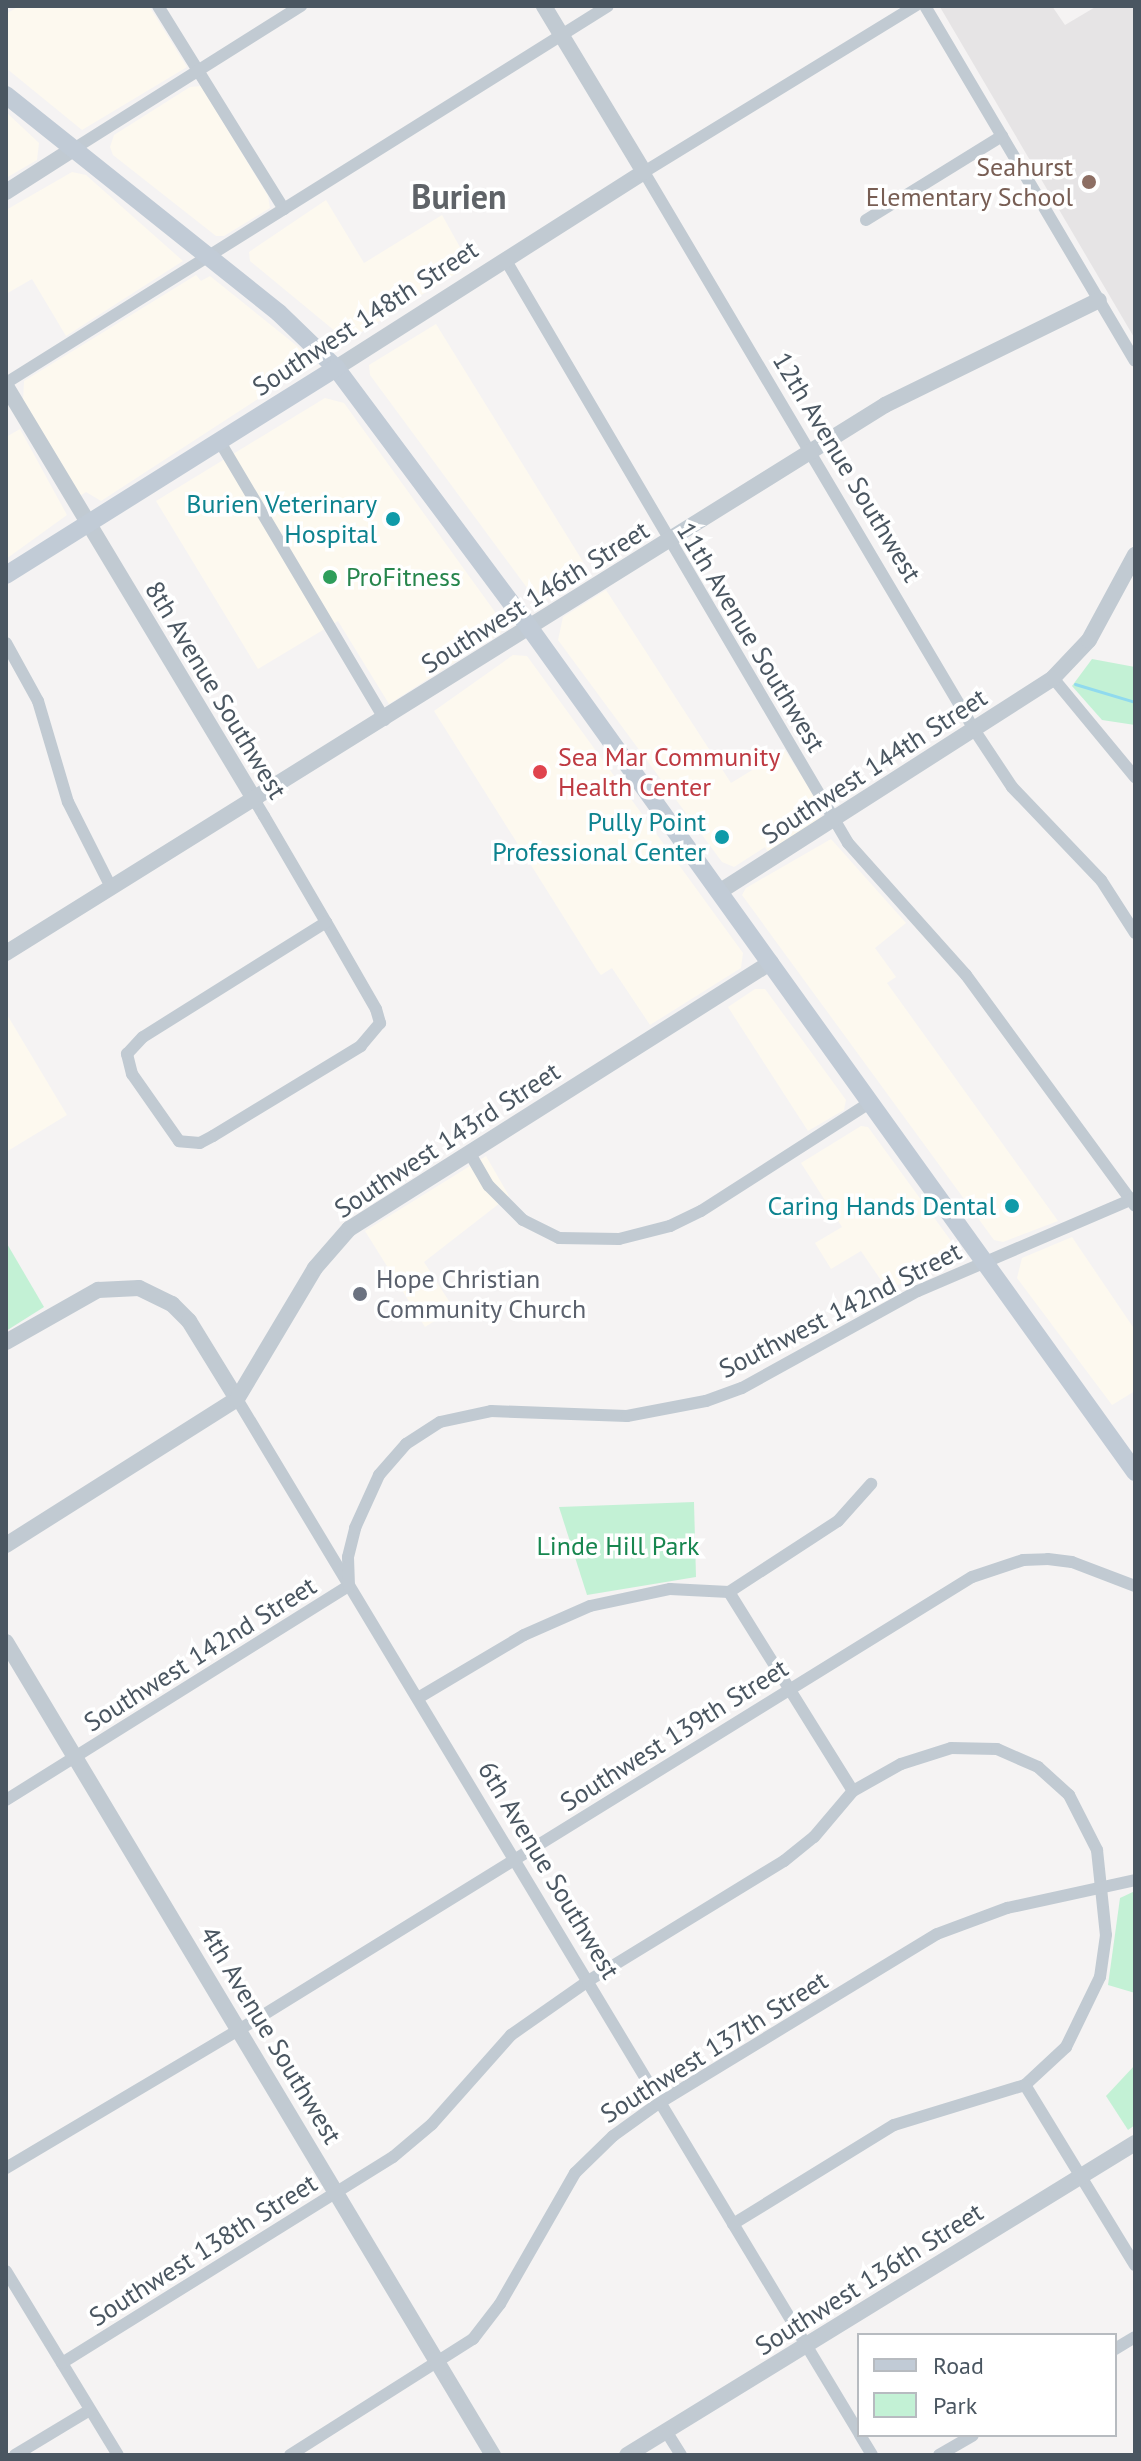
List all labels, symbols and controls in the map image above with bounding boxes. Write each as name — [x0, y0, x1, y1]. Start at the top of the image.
place label: Seahurst Elementary School — [865, 151, 1073, 212]
marker: Seahurst Elementary School — [1080, 173, 1098, 191]
district label: Burien — [411, 177, 507, 217]
street label: Southwest 148th Street — [246, 233, 484, 403]
street label: 12th Avenue Southwest — [766, 346, 928, 588]
place label: Burien Veterinary Hospital — [186, 488, 377, 550]
marker: Burien Veterinary Hospital — [384, 510, 402, 528]
street label: Southwest 146th Street — [415, 514, 655, 680]
street label: 11th Avenue Southwest — [670, 516, 832, 758]
place label: ProFitness — [346, 561, 461, 593]
marker: ProFitness — [321, 568, 339, 586]
street label: 8th Avenue Southwest — [139, 575, 293, 805]
street label: Southwest 144th Street — [755, 681, 993, 851]
place label: Sea Mar Community Health Center — [558, 741, 780, 802]
marker: Sea Mar Community Health Center — [529, 761, 551, 783]
place label: Pully Point Professional Center — [492, 806, 706, 868]
marker: Pully Point Professional Center — [713, 828, 731, 846]
street label: Southwest 143rd Street — [329, 1056, 565, 1224]
place label: Caring Hands Dental — [768, 1190, 996, 1222]
marker: Caring Hands Dental — [1003, 1197, 1021, 1215]
street label: Southwest 142nd Street — [714, 1235, 966, 1385]
place label: Hope Christian Community Church — [376, 1263, 587, 1324]
marker: Hope Christian Community Church — [351, 1285, 369, 1303]
park label: Linde Hill Park — [536, 1530, 700, 1562]
street label: Southwest 142nd Street — [78, 1570, 322, 1738]
street label: Southwest 139th Street — [554, 1652, 794, 1818]
street label: 6th Avenue Southwest — [472, 1755, 626, 1985]
street label: 4th Avenue Southwest — [194, 1920, 348, 2150]
street label: Southwest 137th Street — [595, 1964, 833, 2130]
street label: Southwest 138th Street — [83, 2167, 323, 2333]
street label: Southwest 136th Street — [749, 2196, 989, 2362]
legend — [857, 2333, 1117, 2437]
text: Road — [933, 2350, 984, 2381]
text: Park — [933, 2390, 977, 2421]

